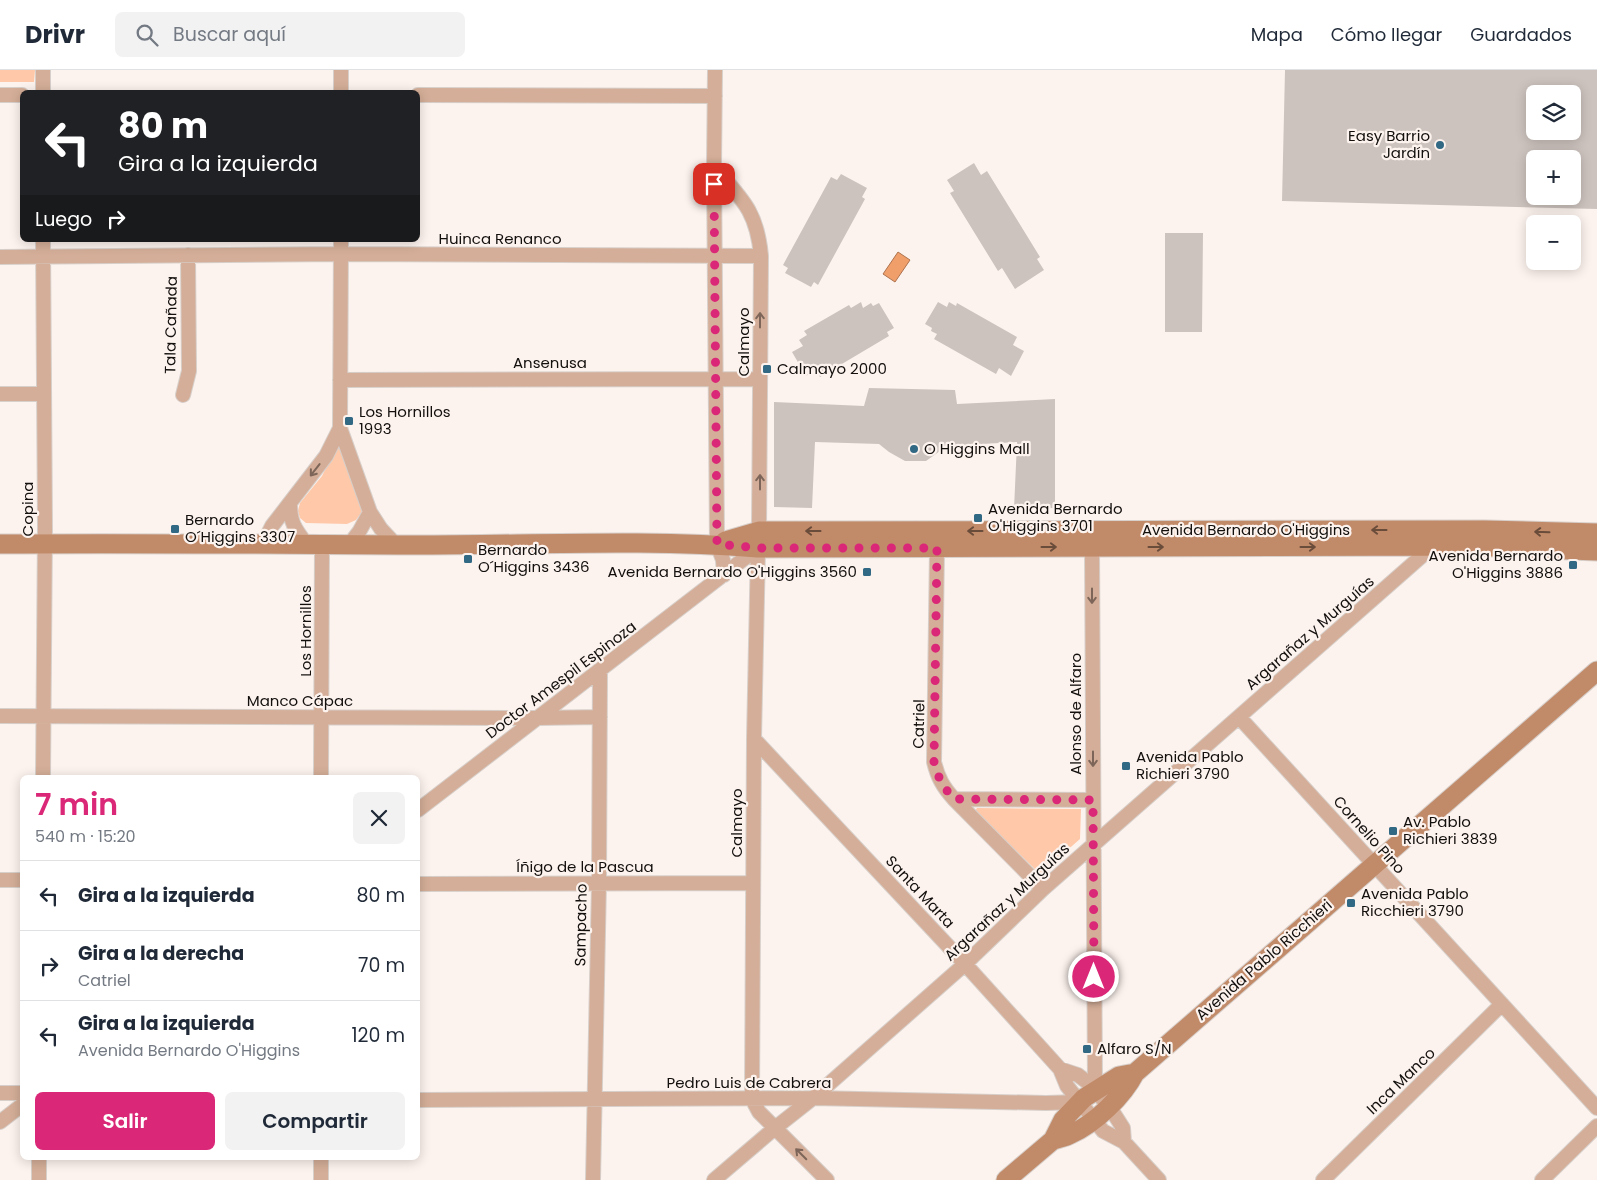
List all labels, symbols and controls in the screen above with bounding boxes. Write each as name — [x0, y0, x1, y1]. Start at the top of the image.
search box — [115, 12, 465, 57]
text: Drivr — [25, 18, 85, 51]
icon: search — [133, 21, 161, 49]
text: Buscar aquí — [173, 21, 286, 48]
text: Mapa — [1251, 22, 1303, 47]
text: Cómo llegar — [1331, 22, 1442, 47]
text: Guardados — [1470, 22, 1572, 47]
map controls — [1526, 85, 1581, 270]
button: layers — [1526, 85, 1581, 140]
text: 80 m — [118, 101, 208, 150]
icon: left — [35, 110, 100, 175]
place label: Easy Barrio Jardín — [1348, 125, 1430, 163]
marker: Easy Barrio Jardín — [1434, 139, 1446, 151]
text: Gira a la izquierda — [118, 148, 318, 179]
button: + — [1526, 150, 1581, 205]
pin — [693, 163, 735, 205]
icon: arrive — [700, 170, 728, 198]
icon: right — [102, 205, 130, 233]
text: Luego — [35, 206, 92, 233]
button: − — [1526, 215, 1581, 270]
street label: Huinca Renanco — [439, 228, 562, 249]
street label: Tala Cañada — [159, 276, 182, 374]
street label: Calmayo — [733, 307, 754, 377]
one-way arrow — [755, 312, 765, 328]
street label: Ansenusa — [513, 352, 587, 373]
place label: Calmayo 2000 — [777, 358, 887, 379]
marker: Calmayo 2000 — [761, 363, 773, 375]
place label: Los Hornillos 1993 — [359, 401, 451, 439]
marker: Los Hornillos 1993 — [343, 415, 355, 427]
place label: O Higgins Mall — [924, 438, 1030, 459]
marker: O Higgins Mall — [908, 443, 920, 455]
one-way arrow — [310, 463, 321, 476]
one-way arrow — [755, 475, 765, 491]
street label: Copina — [17, 482, 38, 536]
place label: Avenida Bernardo O'Higgins 3701 — [988, 498, 1123, 536]
place label: Bernardo O´Higgins 3307 — [185, 509, 295, 547]
marker: Avenida Bernardo O'Higgins 3701 — [972, 512, 984, 524]
street label: Avenida Bernardo O'Higgins — [1142, 519, 1350, 540]
marker: Bernardo O´Higgins 3307 — [169, 523, 181, 535]
one-way arrow — [1372, 525, 1388, 535]
one-way arrow — [805, 526, 822, 536]
one-way arrow — [968, 526, 984, 536]
one-way arrow — [1534, 527, 1550, 536]
place label: Bernardo O´Higgins 3436 — [478, 539, 590, 577]
one-way arrow — [1147, 542, 1163, 552]
one-way arrow — [1300, 542, 1316, 552]
one-way arrow — [1041, 543, 1057, 552]
place label: Avenida Bernardo O'Higgins 3886 — [1428, 545, 1563, 583]
marker: Bernardo O´Higgins 3436 — [462, 553, 474, 565]
marker: Avenida Bernardo O'Higgins 3886 — [1567, 559, 1579, 571]
place label: Avenida Bernardo O'Higgins 3560 — [608, 561, 857, 582]
marker: Avenida Bernardo O'Higgins 3560 — [861, 566, 873, 578]
street label: Argarañaz y Murguías — [1241, 571, 1379, 694]
street label: Los Hornillos — [295, 585, 316, 677]
one-way arrow — [1087, 588, 1097, 604]
street label: Doctor Amespil Espinoza — [481, 616, 640, 743]
street label: Alonso de Alfaro — [1065, 653, 1086, 775]
street label: Manco Cápac — [247, 690, 353, 711]
street label: Catriel — [908, 699, 929, 749]
place label: Avenida Pablo Richieri 3790 — [1136, 746, 1244, 784]
one-way arrow — [1088, 750, 1098, 766]
marker: Avenida Pablo Richieri 3790 — [1120, 760, 1132, 772]
text: 7 min — [35, 783, 118, 826]
street label: Calmayo — [726, 788, 747, 858]
street label: Cornelio Pino — [1329, 791, 1410, 878]
button: close — [353, 792, 405, 844]
place label: Av. Pablo Richieri 3839 — [1403, 811, 1497, 849]
text: 540 m · 15:20 — [35, 825, 136, 848]
marker: Av. Pablo Richieri 3839 — [1387, 825, 1399, 837]
street label: Argarañaz y Murguías — [939, 838, 1074, 965]
street label: Santa Marta — [881, 851, 960, 933]
street label: Íñigo de la Pascua — [516, 856, 654, 877]
icon: left — [35, 882, 63, 910]
text: Gira a la izquierda — [78, 882, 255, 909]
text: 80 m — [356, 882, 405, 909]
street label: Sampacho — [569, 883, 592, 967]
place label: Avenida Pablo Ricchieri 3790 — [1361, 883, 1469, 921]
street label: Avenida Pablo Ricchieri — [1191, 894, 1336, 1025]
marker: Avenida Pablo Ricchieri 3790 — [1345, 897, 1357, 909]
text: Gira a la derecha — [78, 940, 244, 967]
position arrow — [1067, 950, 1119, 1002]
icon: right — [35, 952, 63, 980]
text: 70 m — [358, 952, 405, 979]
text: Catriel — [78, 969, 131, 992]
text: Gira a la izquierda — [78, 1010, 255, 1037]
icon: left — [35, 1022, 63, 1050]
text: 120 m — [351, 1022, 405, 1049]
place label: Alfaro S/N — [1097, 1038, 1172, 1059]
text: Avenida Bernardo O'Higgins — [78, 1039, 300, 1062]
marker: Alfaro S/N — [1081, 1043, 1093, 1055]
street label: Inca Manco — [1362, 1043, 1440, 1119]
street label: Pedro Luis de Cabrera — [667, 1072, 831, 1093]
button: Salir — [35, 1092, 215, 1150]
button: Compartir — [225, 1092, 405, 1150]
one-way arrow — [795, 1148, 807, 1160]

